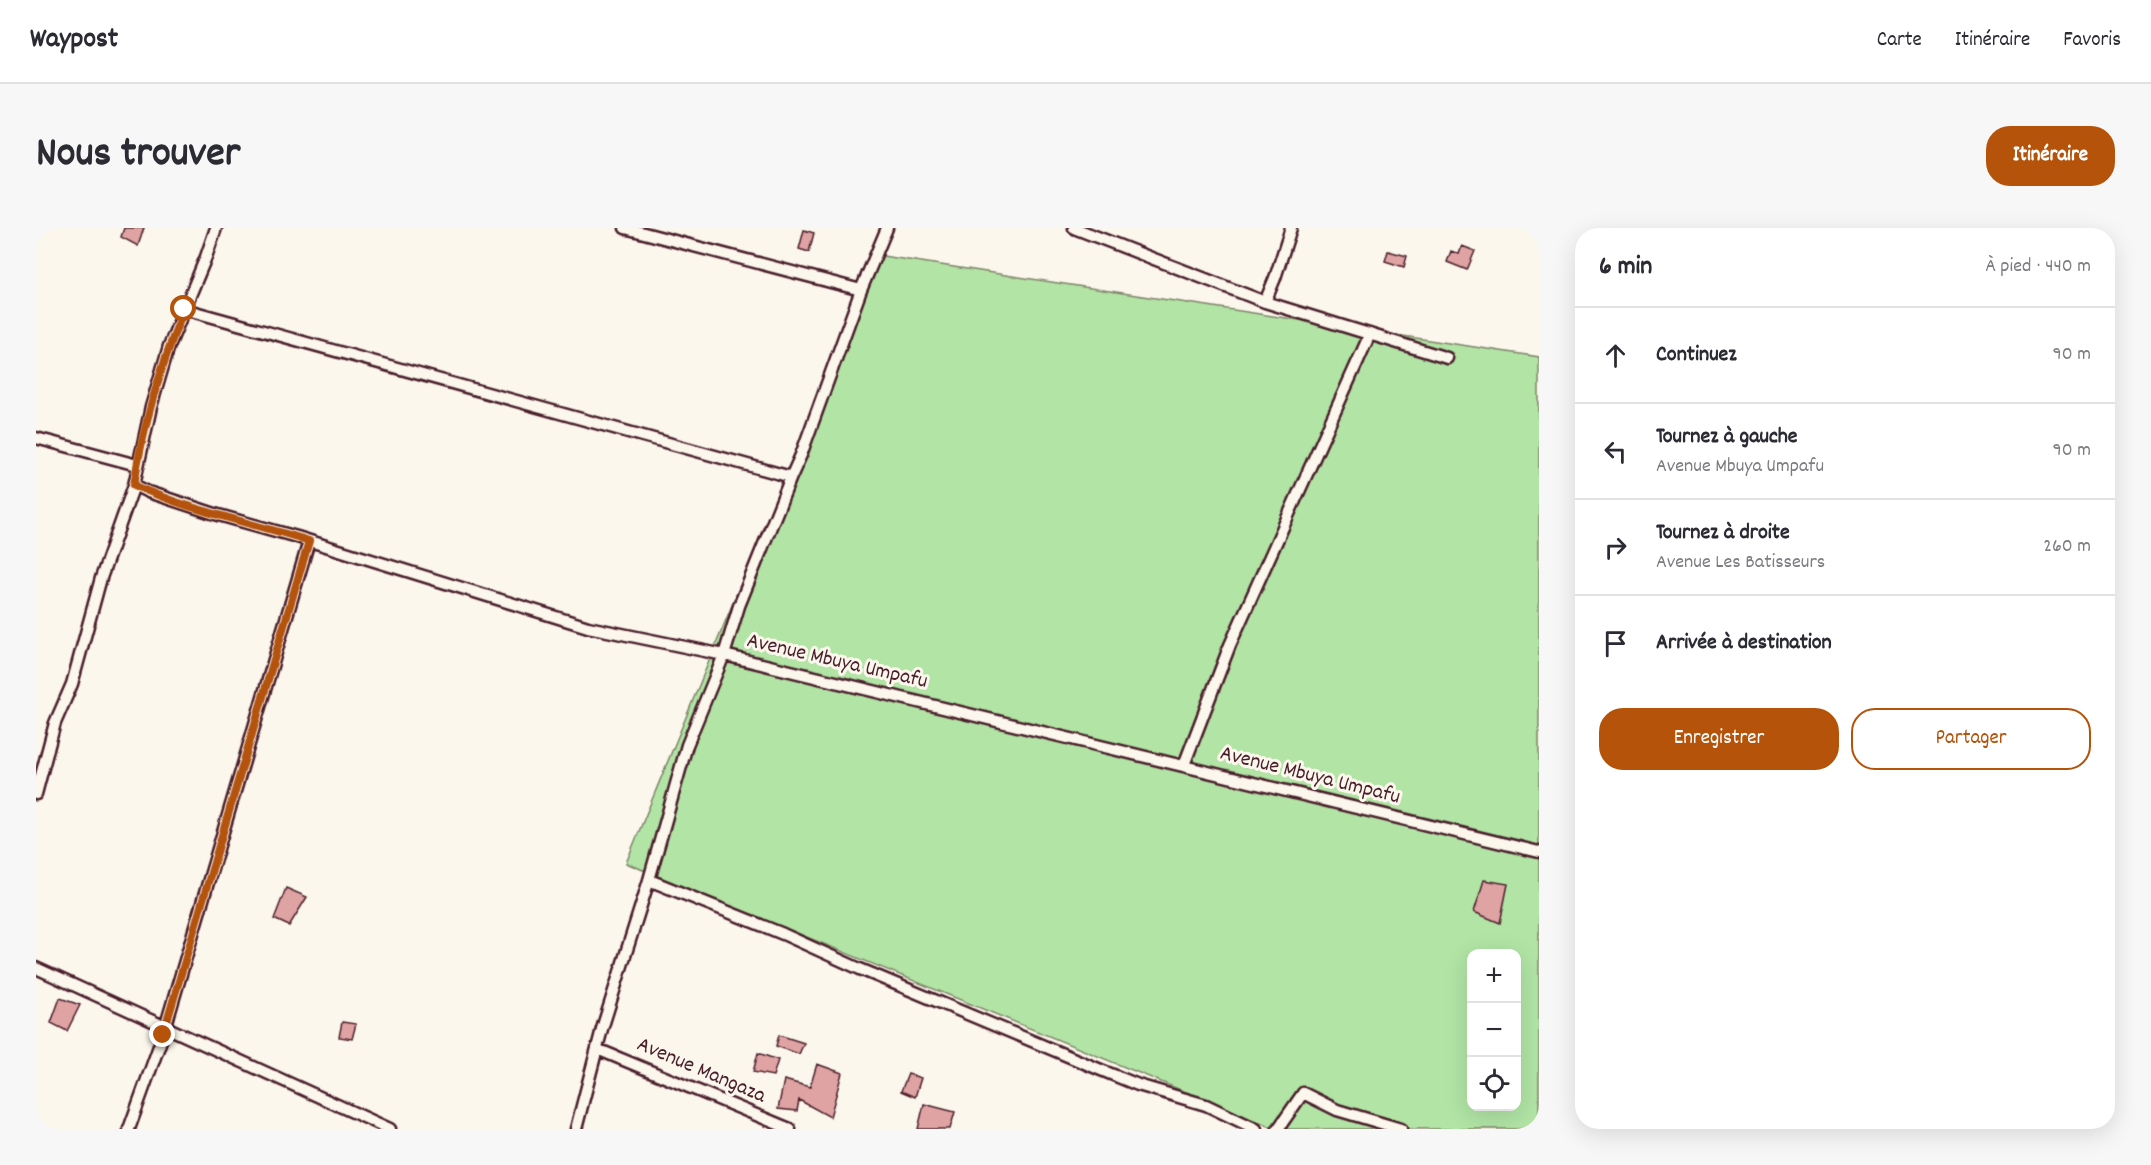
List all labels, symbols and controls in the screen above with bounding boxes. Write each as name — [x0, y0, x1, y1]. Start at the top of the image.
text: Waypost — [30, 21, 118, 61]
text: Carte — [1877, 26, 1922, 56]
text: Itinéraire — [1955, 26, 2030, 56]
text: Favoris — [2063, 26, 2121, 56]
text: Nous trouver — [36, 126, 240, 186]
button: Itinéraire — [1986, 126, 2115, 186]
text: 6 min — [1599, 249, 1652, 286]
text: À pied · 440 m — [1985, 253, 2091, 281]
route start — [170, 295, 196, 321]
icon: ahead — [1599, 339, 1632, 372]
text: Continuez — [1656, 340, 1737, 371]
text: 90 m — [2053, 341, 2091, 369]
text: Tournez à gauche — [1656, 422, 1798, 453]
icon: left — [1599, 435, 1632, 468]
text: 90 m — [2053, 437, 2091, 465]
text: Avenue Mbuya Umpafu — [1656, 453, 1824, 481]
text: Tournez à droite — [1656, 518, 1790, 549]
icon: right — [1599, 531, 1632, 564]
text: 260 m — [2043, 533, 2091, 561]
text: Avenue Les Batisseurs — [1656, 549, 1825, 577]
street label: Avenue Mbuya Umpafu — [743, 626, 931, 698]
icon: arrive — [1599, 627, 1632, 660]
text: Arrivée à destination — [1656, 628, 1832, 659]
button: Enregistrer — [1599, 708, 1839, 770]
button: Partager — [1851, 708, 2091, 770]
street label: Avenue Mbuya Umpafu — [1217, 739, 1403, 813]
map controls — [1467, 949, 1521, 1111]
button: + — [1467, 949, 1521, 1003]
button: − — [1467, 1003, 1521, 1057]
route end — [149, 1021, 175, 1047]
street label: Avenue Mangaza — [632, 1030, 771, 1112]
button: locate — [1467, 1057, 1521, 1111]

